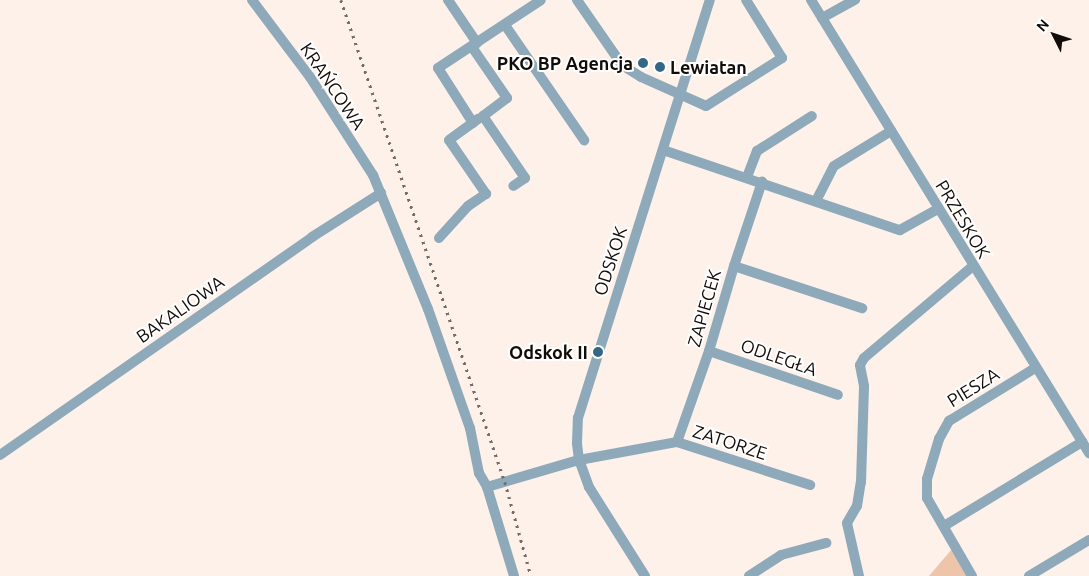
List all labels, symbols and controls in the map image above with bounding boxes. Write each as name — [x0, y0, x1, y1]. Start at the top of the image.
north arrow — [1029, 10, 1079, 60]
text: N — [1033, 16, 1052, 34]
street label: KRAŃCOWA — [296, 38, 370, 134]
place label: PKO BP Agencja — [497, 52, 633, 74]
place label: Lewiatan — [670, 56, 747, 78]
marker: PKO BP Agencja — [637, 57, 649, 69]
marker: Lewiatan — [654, 61, 666, 73]
street label: PRZESKOK — [931, 176, 995, 262]
street label: ODSKOK — [589, 224, 631, 298]
street label: ZAPIECEK — [683, 267, 725, 349]
street label: BAKALIOWA — [132, 271, 228, 347]
street label: ODLEGŁA — [738, 334, 820, 380]
place label: Odskok II — [509, 341, 588, 363]
marker: Odskok II — [592, 346, 604, 358]
street label: PIESZA — [943, 363, 1003, 411]
street label: ZATORZE — [690, 420, 770, 464]

